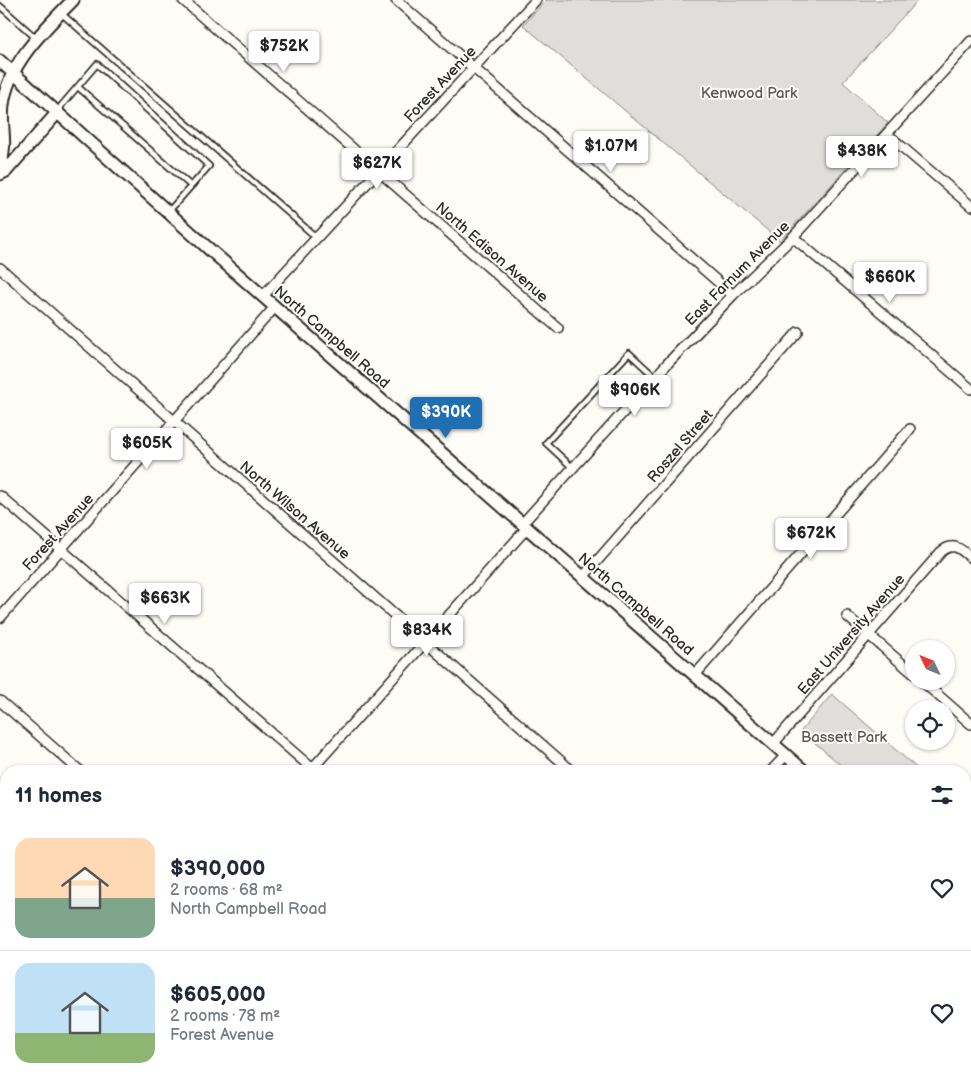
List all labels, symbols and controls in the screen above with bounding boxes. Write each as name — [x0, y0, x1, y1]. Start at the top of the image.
pin: $752K — [249, 30, 319, 73]
text: $752K — [259, 37, 309, 56]
street label: Forest Avenue — [400, 42, 481, 126]
park label: Kenwood Park — [701, 84, 798, 103]
pin: $1.07M — [570, 130, 652, 173]
pin: $438K — [827, 136, 897, 178]
text: $1.07M — [584, 137, 638, 156]
text: $438K — [837, 142, 887, 161]
pin: $627K — [342, 148, 412, 190]
text: $627K — [352, 154, 402, 173]
street label: North Edison Avenue — [431, 198, 552, 307]
street label: East Farnum Avenue — [681, 217, 794, 330]
pin: $660K — [855, 262, 925, 304]
text: $660K — [865, 268, 915, 287]
street label: North Campbell Road — [270, 282, 393, 393]
pin: $906K — [600, 374, 670, 417]
text: $906K — [610, 381, 660, 400]
pin: $390K — [411, 396, 481, 439]
text: $390K — [421, 403, 471, 422]
street label: Roszel Street — [643, 406, 718, 487]
pin: $605K — [112, 428, 182, 470]
text: $605K — [122, 434, 172, 453]
street label: North Wilson Avenue — [235, 457, 354, 564]
street label: Forest Avenue — [19, 490, 98, 575]
pin: $672K — [776, 518, 846, 560]
text: $672K — [786, 524, 836, 543]
street label: North Campbell Road — [574, 549, 697, 660]
street label: East University Avenue — [794, 570, 909, 699]
pin: $663K — [130, 582, 200, 625]
text: $663K — [140, 589, 190, 608]
pin: $834K — [392, 614, 462, 657]
text: $834K — [402, 621, 452, 640]
north arrow — [905, 640, 955, 690]
map controls — [905, 640, 955, 750]
button: locate — [905, 700, 955, 750]
park label: Bassett Park — [801, 728, 888, 747]
icon: filters — [928, 781, 956, 809]
text: 11 homes — [15, 783, 102, 808]
text: $390,000 — [170, 856, 265, 881]
icon: home — [55, 858, 115, 918]
icon: heart — [928, 874, 956, 902]
text: 2 rooms · 68 m² — [170, 881, 283, 900]
text: North Campbell Road — [170, 900, 327, 919]
text: $605,000 — [170, 982, 266, 1007]
icon: home — [55, 983, 115, 1043]
icon: heart — [928, 999, 956, 1027]
text: 2 rooms · 78 m² — [170, 1007, 280, 1026]
text: Forest Avenue — [170, 1026, 274, 1045]

